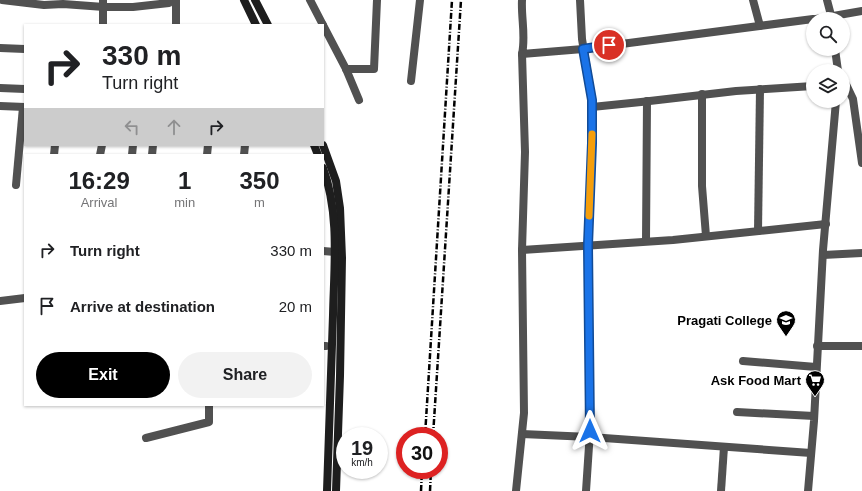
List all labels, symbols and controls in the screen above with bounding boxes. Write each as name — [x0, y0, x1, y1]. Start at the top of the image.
map controls — [806, 12, 850, 108]
button: search — [806, 12, 850, 56]
pin — [592, 28, 626, 62]
icon: arrive — [598, 34, 620, 56]
icon: right — [36, 40, 88, 92]
text: 330 m — [102, 40, 181, 71]
button: layers — [806, 64, 850, 108]
text: Turn right — [102, 73, 178, 93]
icon: left — [121, 116, 143, 138]
icon: ahead — [163, 116, 185, 138]
icon: right — [205, 116, 227, 138]
text: 16:29 — [68, 167, 130, 194]
text: 1 — [178, 167, 191, 194]
text: 350 — [240, 167, 280, 194]
text: Arrival — [81, 195, 118, 210]
text: min — [174, 195, 195, 210]
text: m — [254, 195, 265, 210]
icon: right — [36, 239, 58, 261]
text: Turn right — [70, 242, 140, 259]
text: 330 m — [270, 242, 312, 259]
icon: arrive — [36, 295, 58, 317]
text: Arrive at destination — [70, 298, 215, 315]
text: 20 m — [279, 298, 312, 315]
school or university icon: Pragati College — [775, 309, 797, 337]
place label: Pragati College — [677, 313, 772, 328]
button: Exit — [36, 352, 170, 398]
button: Share — [178, 352, 312, 398]
supermarket icon: Ask Food Mart — [804, 369, 826, 397]
place label: Ask Food Mart — [711, 373, 802, 388]
position arrow — [569, 410, 611, 452]
speed limit sign: 30 — [396, 427, 448, 479]
text: 19 — [351, 437, 373, 459]
text: km/h — [351, 457, 373, 468]

